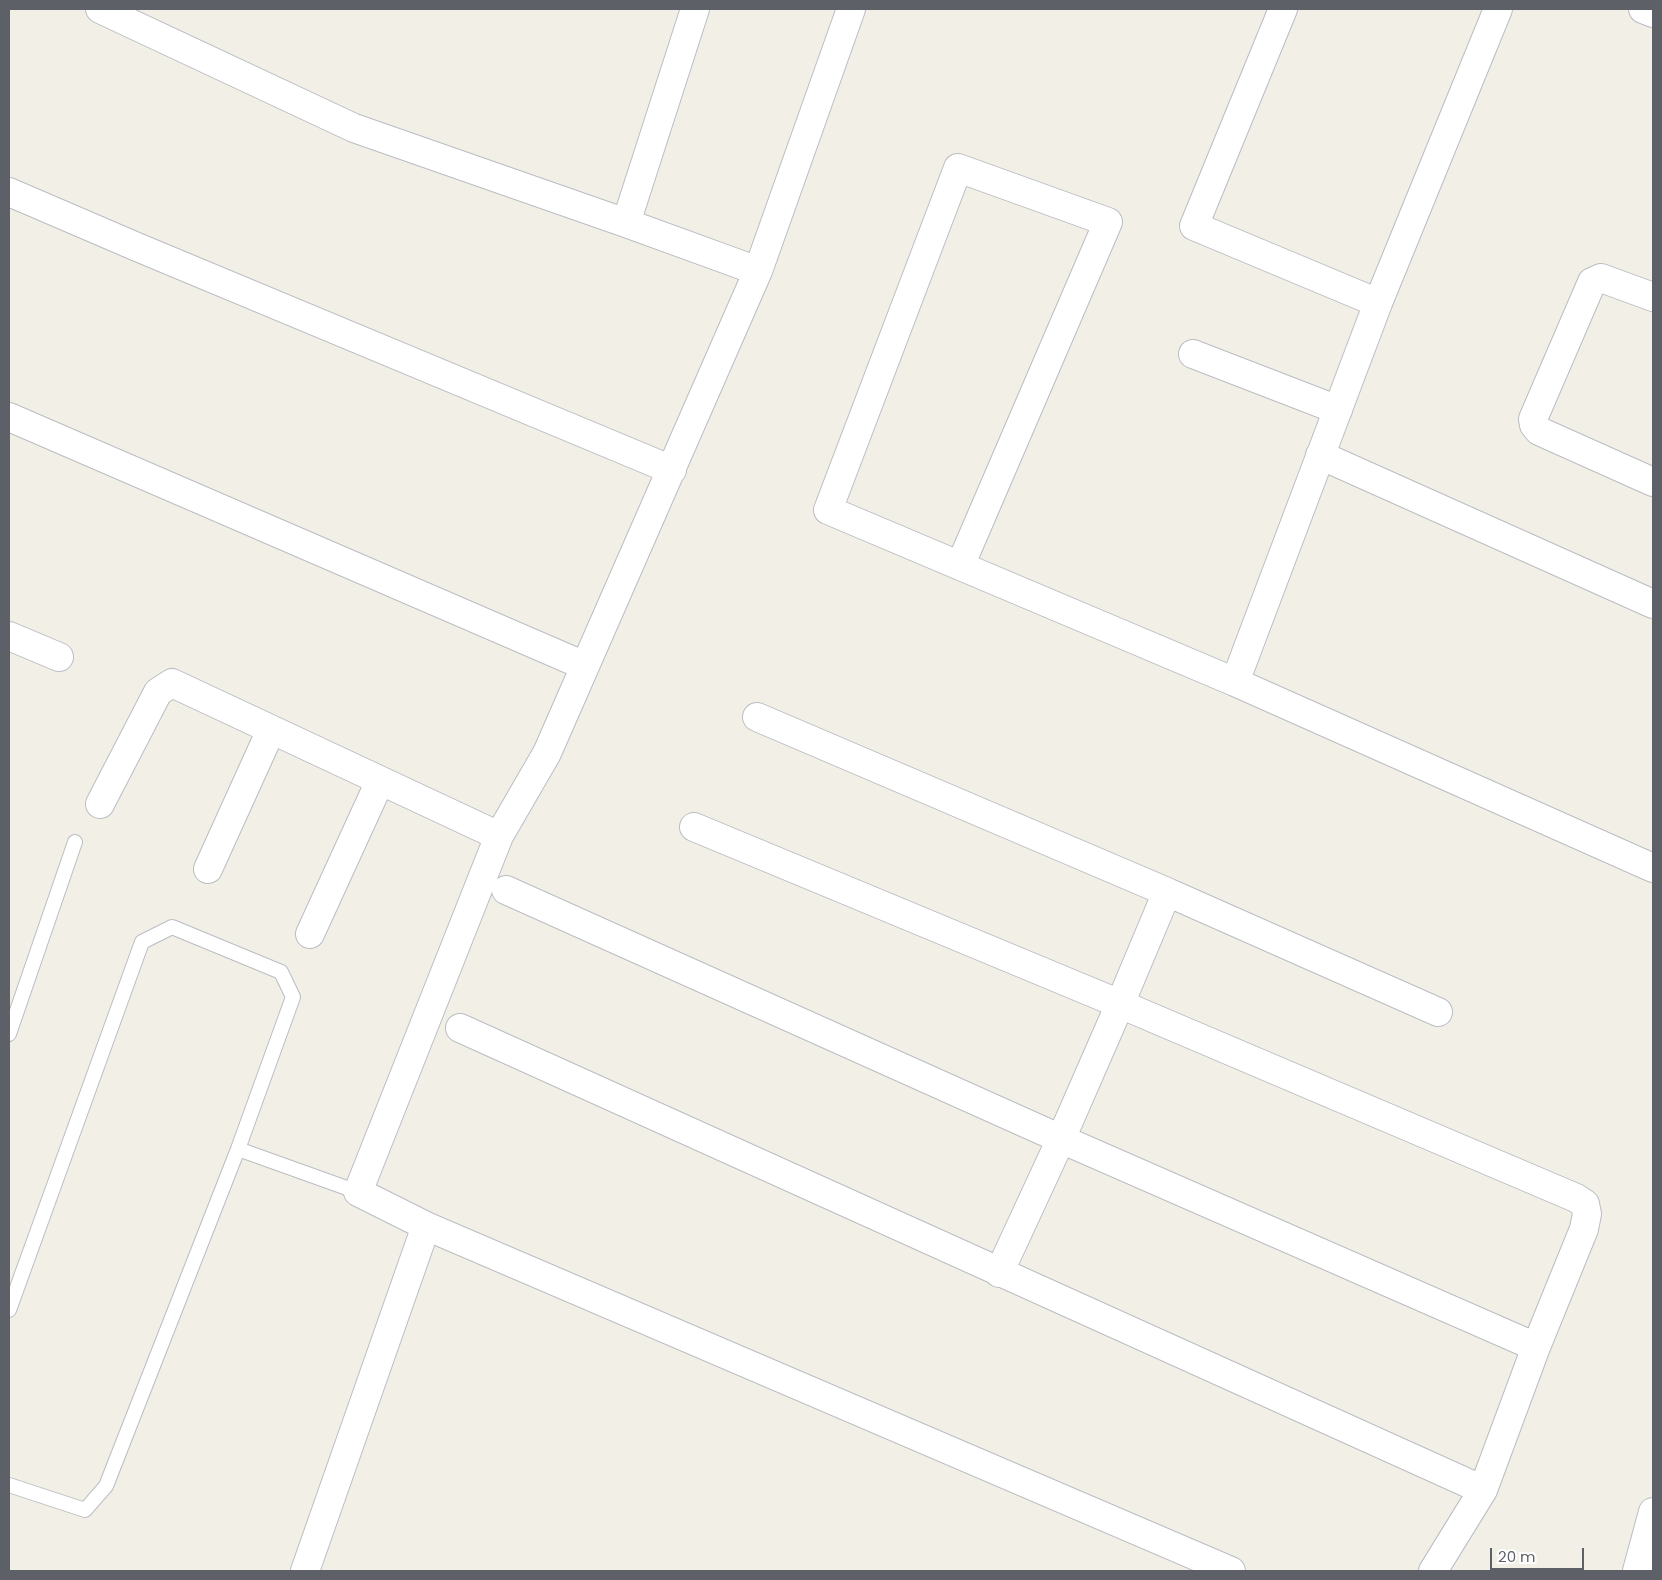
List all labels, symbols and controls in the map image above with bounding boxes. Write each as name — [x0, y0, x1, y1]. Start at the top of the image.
scale bar — [1492, 1538, 1586, 1570]
text: 20 m — [1498, 1546, 1536, 1567]

